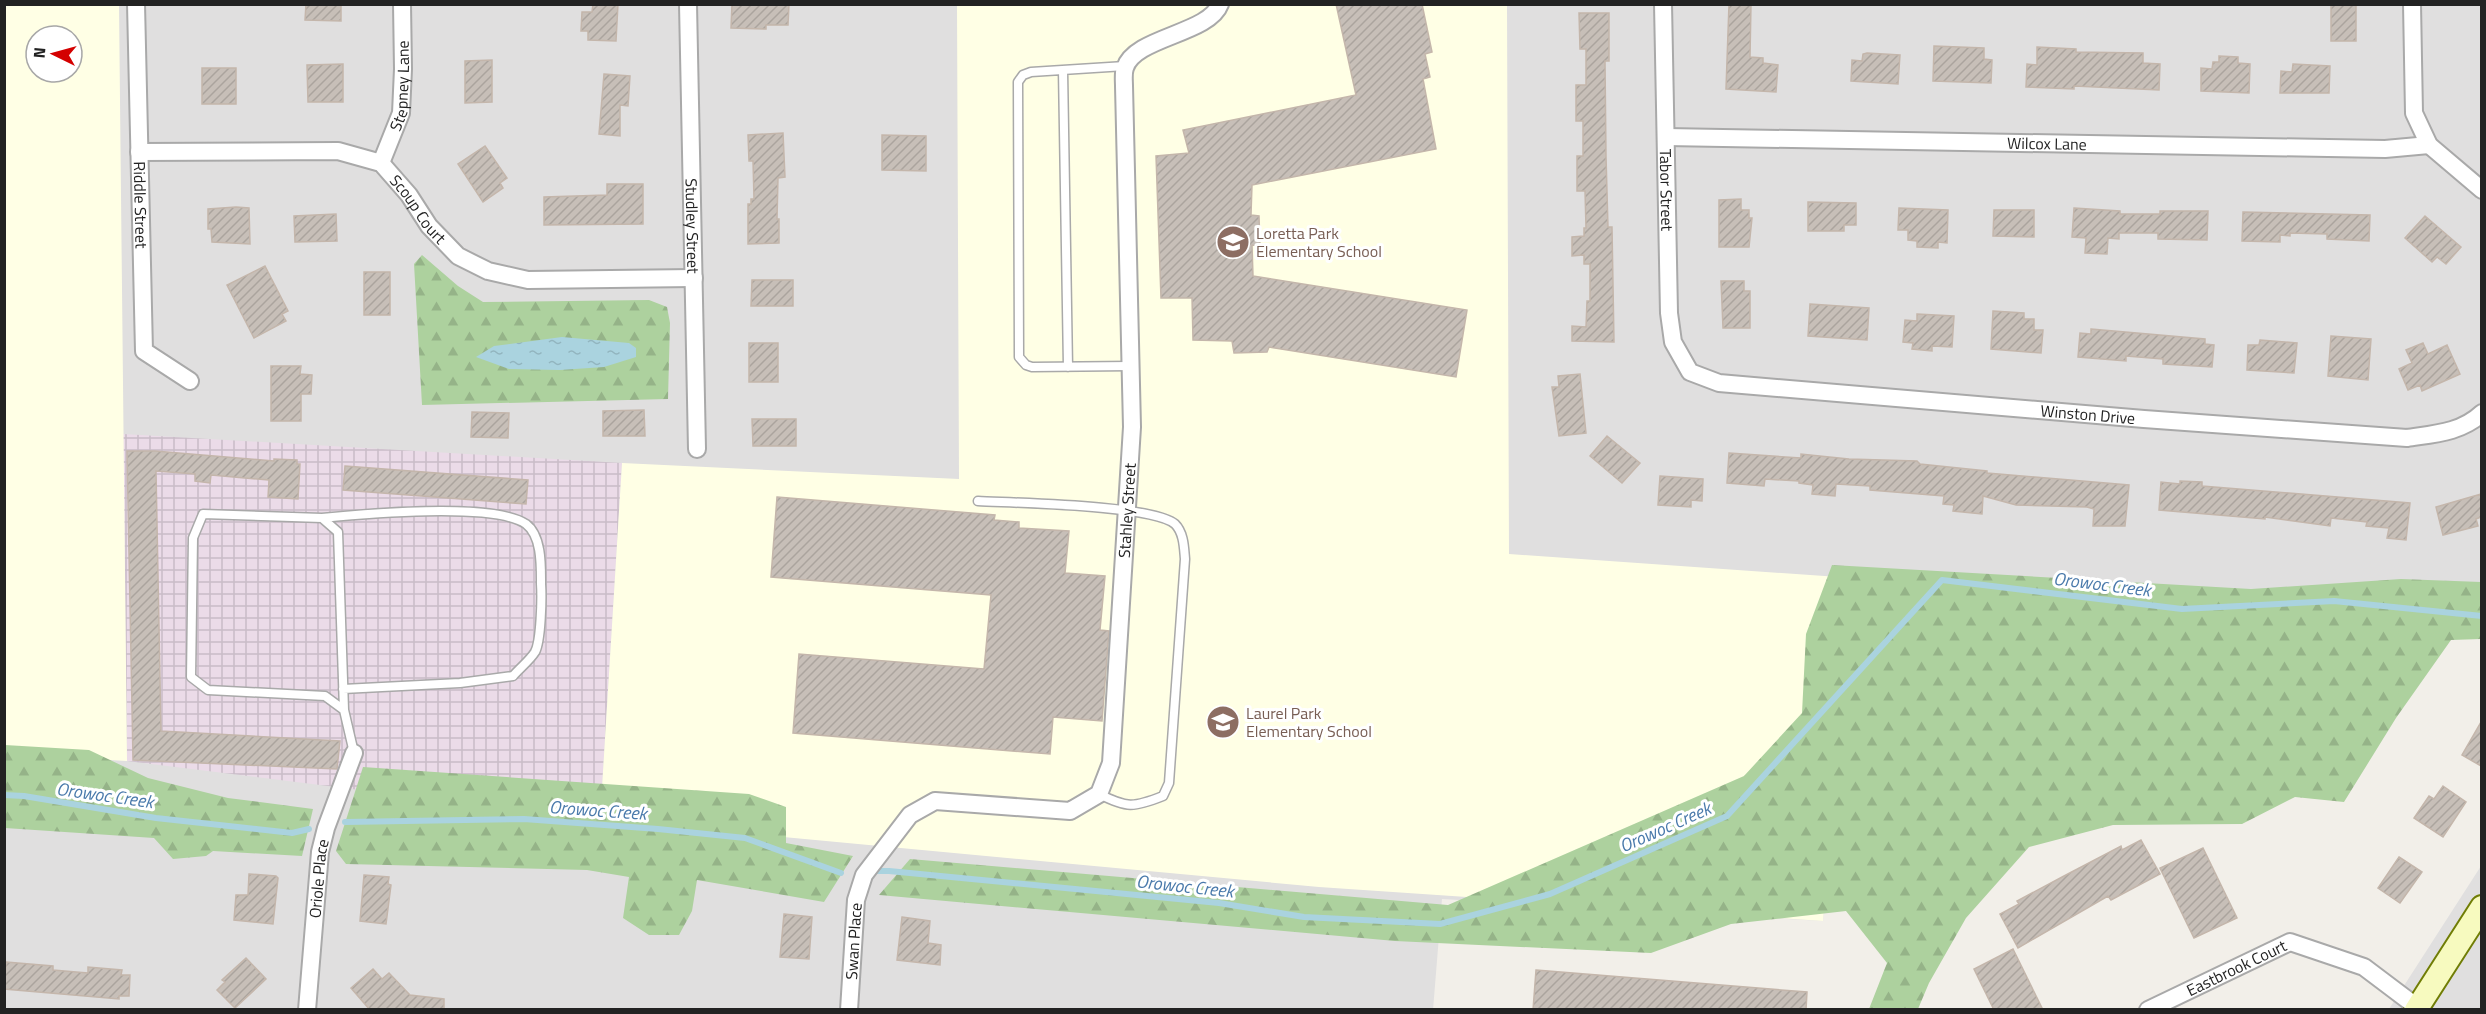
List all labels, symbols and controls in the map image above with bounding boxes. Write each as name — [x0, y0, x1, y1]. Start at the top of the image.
north arrow — [24, 24, 84, 84]
street label: Stepney Lane — [383, 40, 415, 134]
text: N — [27, 46, 51, 59]
street label: Wilcox Lane — [2007, 131, 2087, 156]
street label: Tabor Street — [1654, 149, 1679, 232]
street label: Riddle Street — [128, 161, 154, 249]
street label: Scoup Court — [384, 169, 452, 249]
street label: Studley Street — [680, 178, 705, 274]
place label: Loretta Park Elementary School — [1256, 221, 1382, 263]
school or university icon: Loretta Park Elementary School — [1215, 224, 1251, 260]
street label: Winston Drive — [2040, 398, 2136, 430]
street label: Stahley Street — [1112, 462, 1142, 559]
water label: Orowoc Creek — [2052, 565, 2154, 604]
place label: Laurel Park Elementary School — [1246, 701, 1372, 743]
school or university icon: Laurel Park Elementary School — [1205, 704, 1241, 740]
water label: Orowoc Creek — [55, 775, 157, 815]
water label: Orowoc Creek — [548, 793, 650, 827]
water label: Orowoc Creek — [1615, 794, 1717, 859]
street label: Oriole Place — [303, 836, 335, 919]
water label: Orowoc Creek — [1135, 867, 1237, 905]
street label: Swan Place — [839, 902, 868, 980]
street label: Eastbrook Court — [2182, 933, 2291, 1002]

